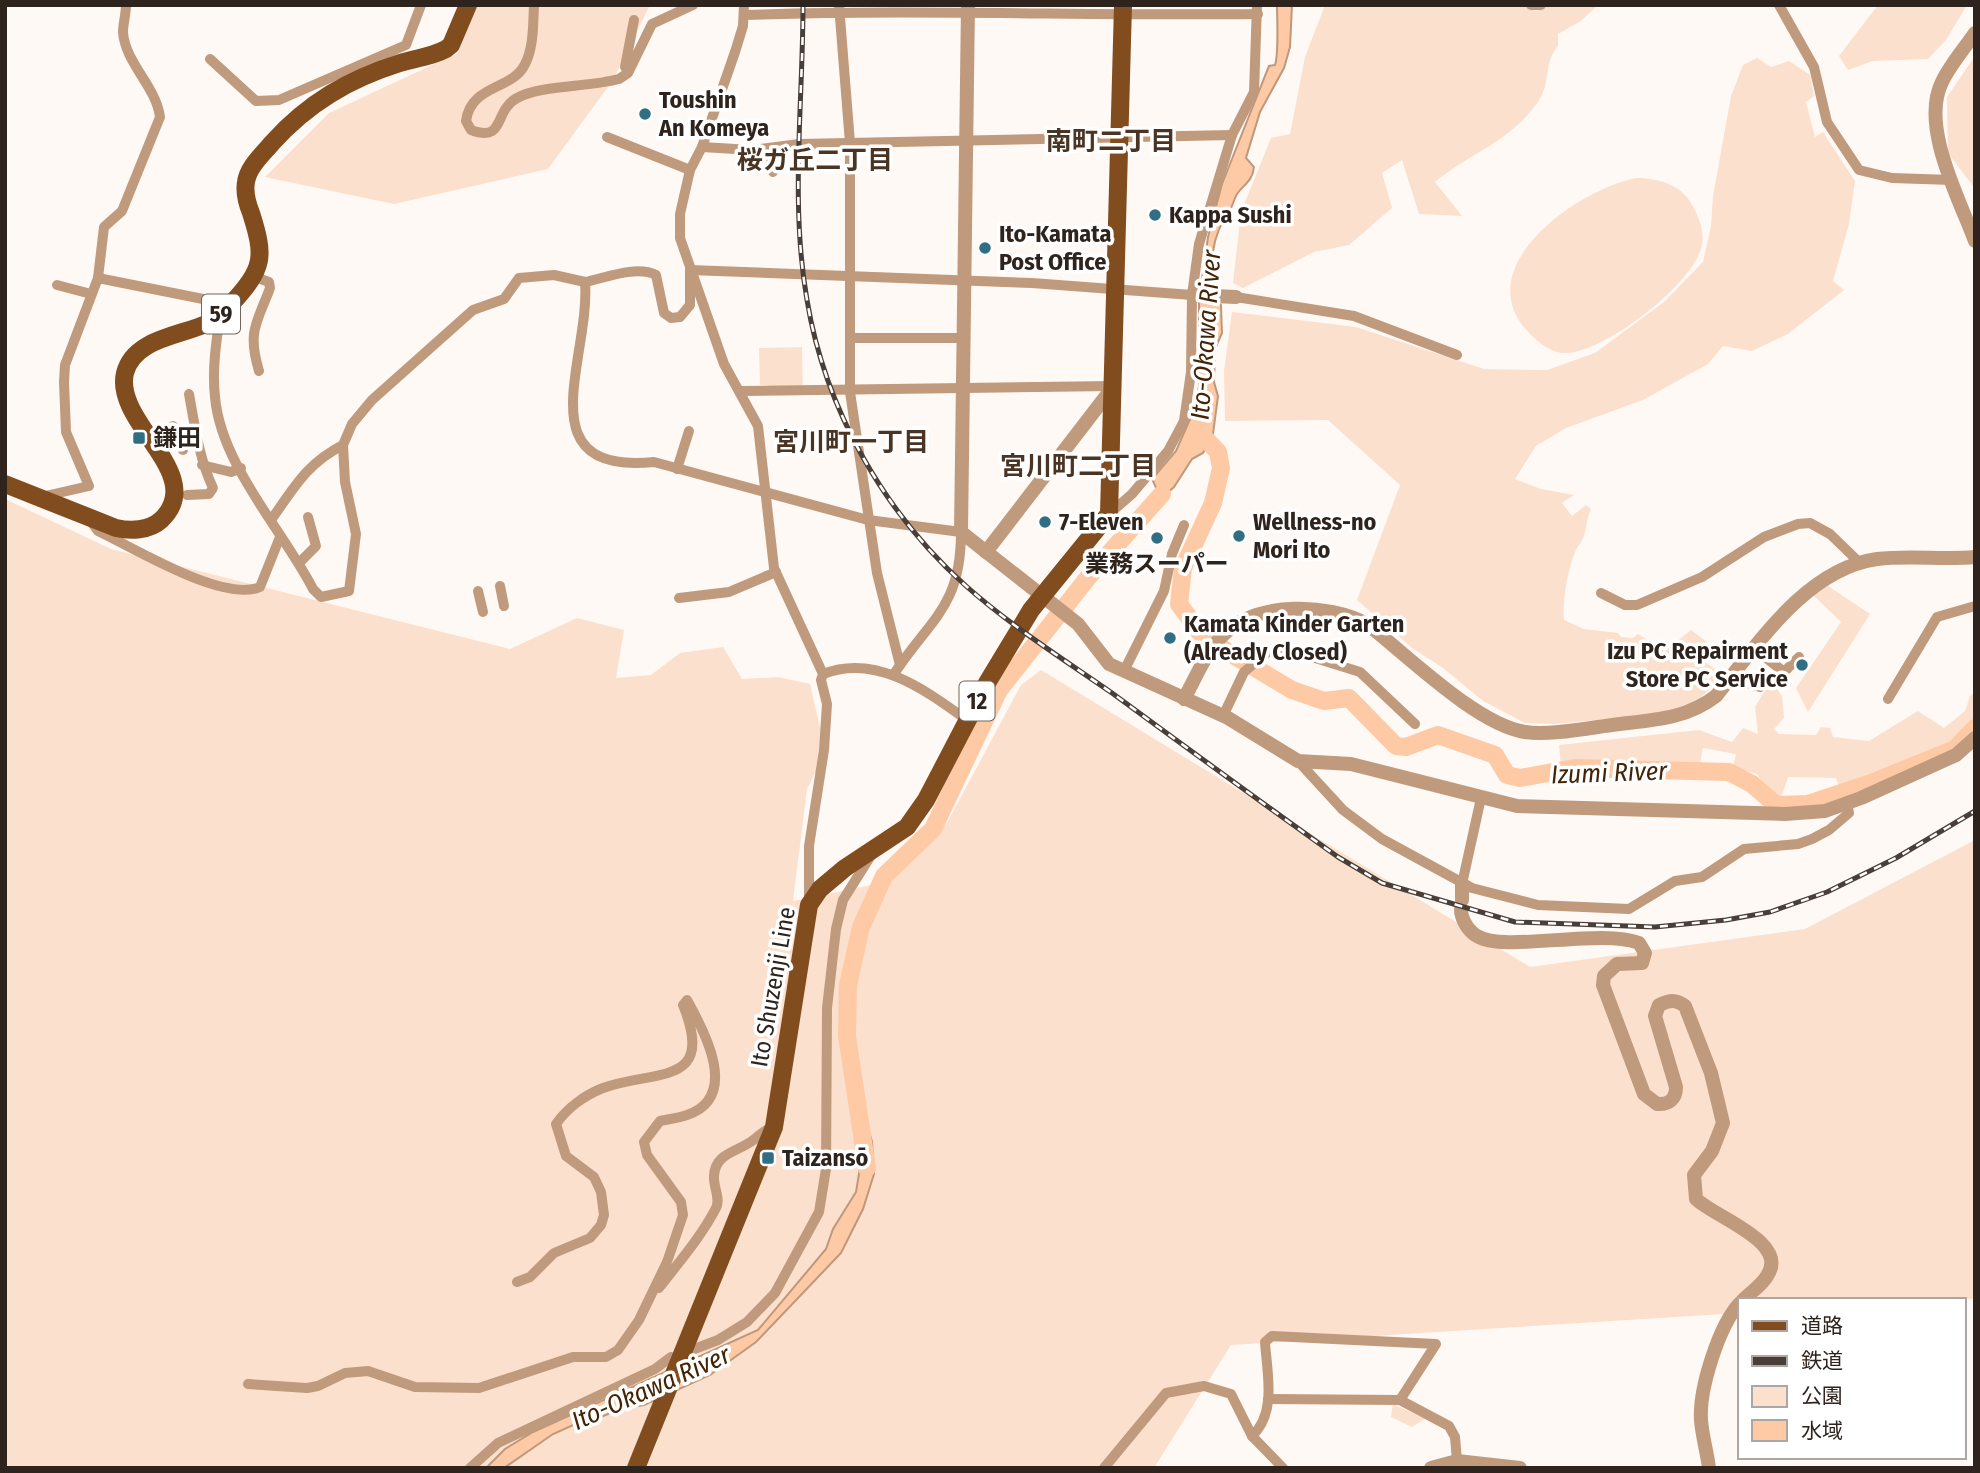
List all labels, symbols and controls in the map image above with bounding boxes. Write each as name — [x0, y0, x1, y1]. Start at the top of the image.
place label: Toushin An Komeya — [658, 86, 769, 142]
marker: Toushin An Komeya — [637, 106, 653, 122]
district label: 南町二丁目 — [1046, 126, 1176, 157]
district label: 桜ガ丘二丁目 — [737, 145, 893, 176]
place label: Kappa Sushi — [1169, 201, 1292, 229]
marker: Kappa Sushi — [1147, 207, 1163, 223]
place label: Ito-Kamata Post Office — [999, 220, 1111, 276]
marker: Ito-Kamata Post Office — [977, 240, 993, 256]
water label: Ito-Okawa River — [1185, 248, 1227, 421]
road number: 59 — [202, 294, 240, 334]
place label: 鎌田 — [153, 424, 201, 452]
district label: 宮川町一丁目 — [773, 427, 929, 458]
marker: 鎌田 — [131, 430, 147, 446]
district label: 宮川町二丁目 — [1000, 451, 1156, 482]
place label: 7-Eleven — [1059, 508, 1144, 536]
place label: Wellness-no Mori Ito — [1253, 508, 1376, 564]
marker: 7-Eleven — [1037, 514, 1053, 530]
marker: Wellness-no Mori Ito — [1231, 528, 1247, 544]
marker: 業務スーパー — [1149, 530, 1165, 546]
place label: 業務スーパー — [1085, 550, 1229, 578]
place label: Kamata Kinder Garten (Already Closed) — [1184, 610, 1404, 666]
marker: Kamata Kinder Garten (Already Closed) — [1162, 630, 1178, 646]
place label: Izu PC Repairment Store PC Service — [1607, 637, 1789, 693]
marker: Izu PC Repairment Store PC Service — [1794, 657, 1810, 673]
road number: 12 — [960, 681, 995, 720]
water label: Izumi River — [1550, 755, 1669, 791]
street label: Ito Shuzenji Line — [745, 905, 801, 1069]
place label: Taizansō — [782, 1144, 869, 1172]
marker: Taizansō — [760, 1150, 776, 1166]
legend — [1738, 1298, 1966, 1459]
text: 道路 — [1801, 1313, 1843, 1339]
water label: Ito-Okawa River — [567, 1339, 736, 1437]
text: 鉄道 — [1801, 1348, 1843, 1374]
text: 公園 — [1801, 1383, 1843, 1409]
text: 水域 — [1801, 1418, 1843, 1444]

